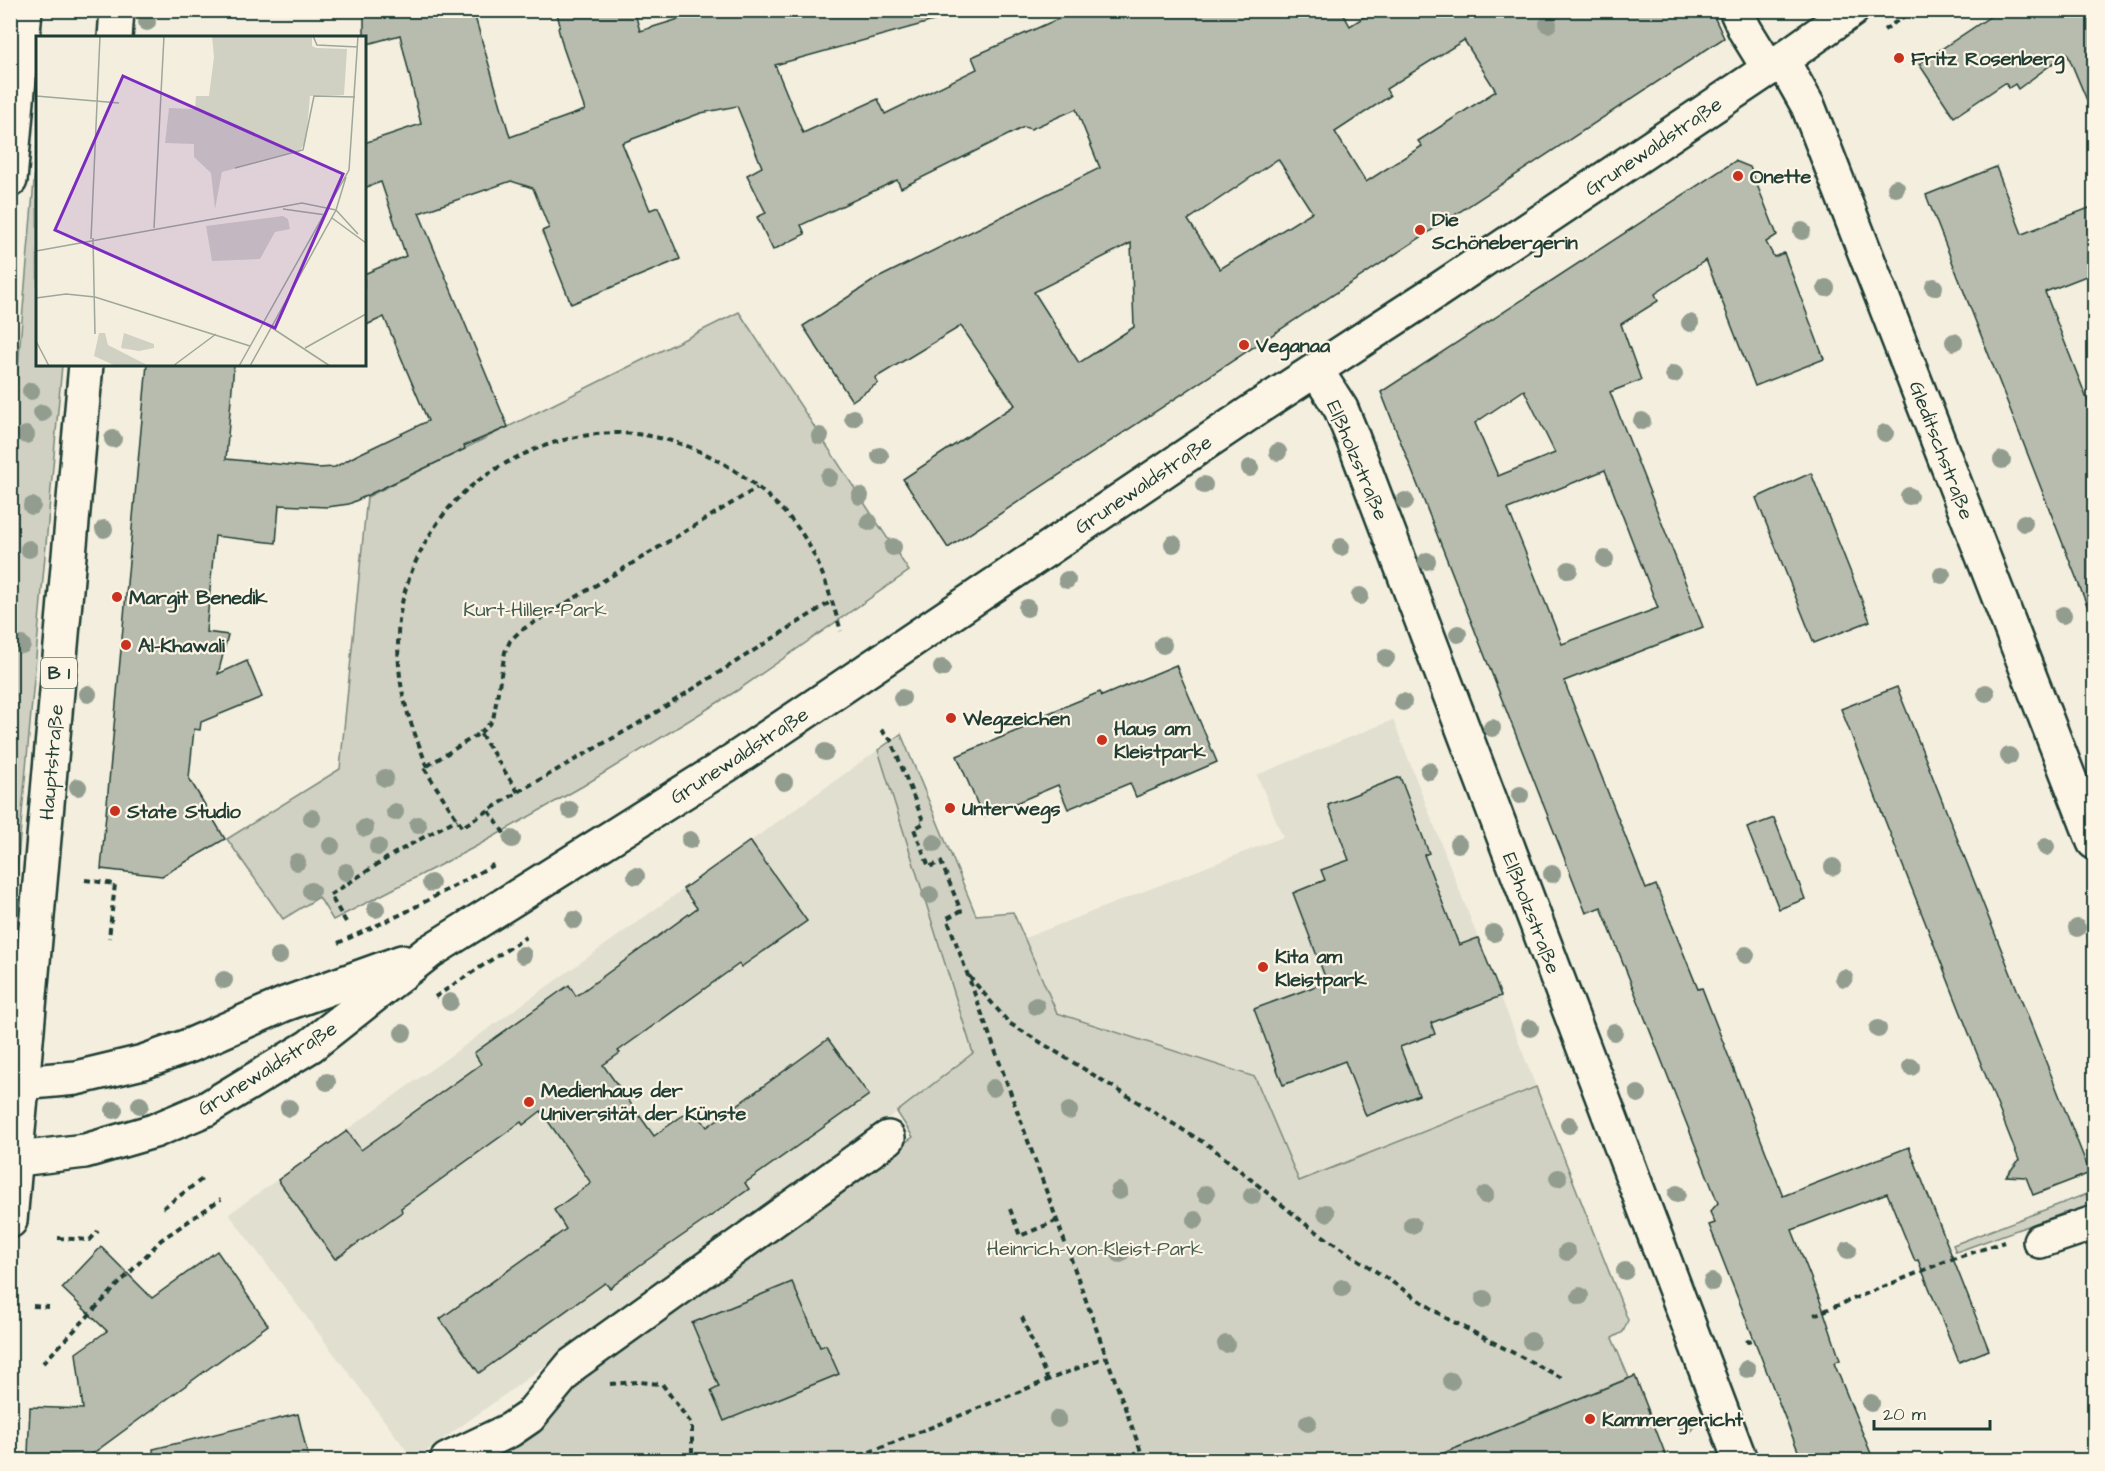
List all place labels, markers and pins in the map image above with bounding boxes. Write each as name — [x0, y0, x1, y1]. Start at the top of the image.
place label: Fritz Rosenberg — [1911, 45, 2065, 74]
marker: Fritz Rosenberg — [1892, 51, 1906, 65]
place label: Onette — [1750, 163, 1811, 191]
marker: Onette — [1731, 169, 1745, 183]
place label: Die Schönebergerin — [1431, 206, 1578, 258]
marker: Die Schönebergerin — [1413, 223, 1427, 237]
place label: Veganaa — [1255, 332, 1331, 361]
marker: Veganaa — [1237, 338, 1251, 352]
place label: Margit Benedik — [129, 584, 268, 613]
marker: Margit Benedik — [110, 590, 124, 604]
place label: Al-Khawali — [138, 632, 226, 660]
marker: Al-Khawali — [119, 638, 133, 652]
place label: Wegzeichen — [962, 705, 1070, 734]
marker: Wegzeichen — [944, 711, 958, 725]
place label: Haus am Kleistpark — [1114, 715, 1207, 766]
marker: Haus am Kleistpark — [1095, 733, 1109, 747]
place label: Unterwegs — [962, 795, 1061, 824]
place label: State Studio — [126, 798, 241, 826]
marker: Unterwegs — [943, 801, 957, 815]
marker: State Studio — [108, 804, 122, 818]
place label: Kita am Kleistpark — [1275, 943, 1368, 994]
marker: Kita am Kleistpark — [1256, 960, 1270, 974]
place label: Medienhaus der Universität der Künste — [541, 1077, 746, 1128]
marker: Medienhaus der Universität der Künste — [522, 1095, 536, 1109]
place label: Kammergericht — [1602, 1406, 1744, 1435]
marker: Kammergericht — [1583, 1412, 1597, 1426]

